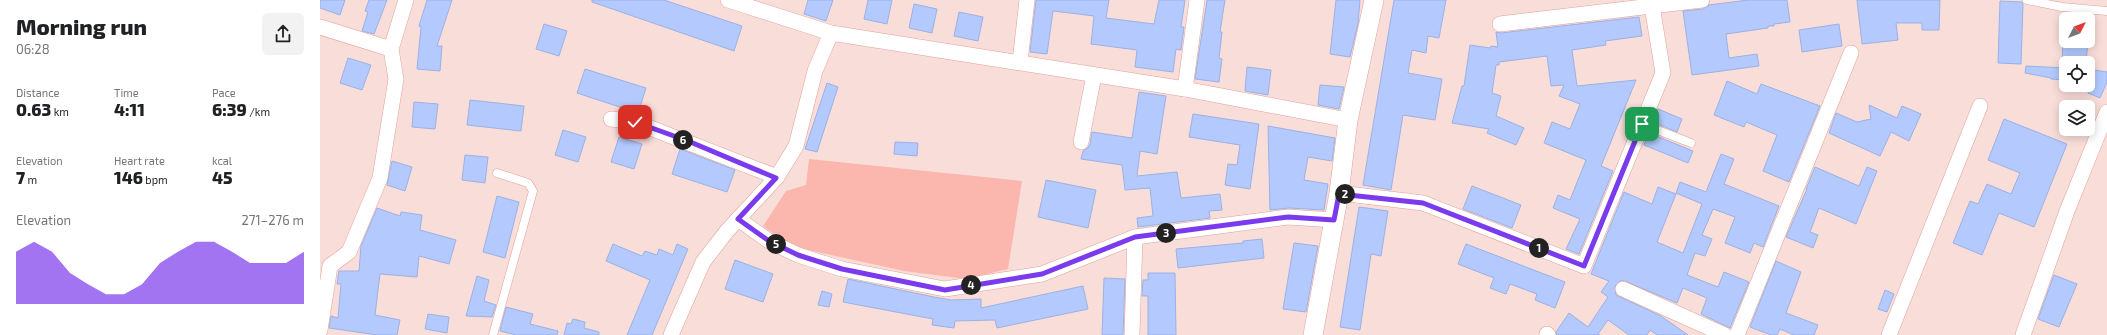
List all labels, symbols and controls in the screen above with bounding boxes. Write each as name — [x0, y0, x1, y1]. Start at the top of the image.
north arrow — [2059, 12, 2095, 48]
map controls — [2059, 12, 2095, 136]
text: Morning run — [16, 13, 147, 39]
button: share — [262, 13, 304, 55]
text: 06:28 — [16, 41, 50, 57]
button: locate — [2059, 56, 2095, 92]
text: Distance — [16, 86, 59, 99]
text: Time — [114, 86, 139, 99]
text: Pace — [212, 86, 236, 99]
text: 0.63 — [16, 99, 51, 119]
text: 4:11 — [114, 99, 145, 119]
text: 6:39 — [212, 99, 247, 119]
button: layers — [2059, 100, 2095, 136]
text: km — [51, 105, 69, 118]
text: /km — [247, 105, 270, 118]
pin — [618, 105, 652, 139]
pin — [1625, 107, 1659, 141]
icon: check — [624, 111, 646, 133]
icon: arrive — [1631, 113, 1653, 135]
pin: 6 — [673, 130, 693, 150]
text: 6 — [680, 133, 686, 146]
text: Elevation — [16, 154, 63, 167]
text: Heart rate — [114, 154, 165, 167]
text: kcal — [212, 154, 232, 167]
text: 7 — [16, 167, 25, 187]
text: 146 — [114, 167, 143, 187]
text: 45 — [212, 167, 233, 187]
text: m — [25, 173, 37, 186]
text: bpm — [143, 173, 168, 186]
pin: 2 — [1335, 184, 1355, 204]
text: 2 — [1342, 187, 1348, 200]
text: Elevation — [16, 212, 71, 228]
text: 271–276 m — [241, 212, 304, 228]
pin: 3 — [1156, 223, 1176, 243]
text: 3 — [1163, 226, 1169, 239]
pin: 5 — [766, 234, 786, 254]
text: 5 — [773, 237, 779, 250]
pin: 1 — [1529, 238, 1549, 258]
text: 1 — [1537, 241, 1541, 254]
pin: 4 — [961, 275, 981, 295]
text: 4 — [967, 278, 975, 291]

